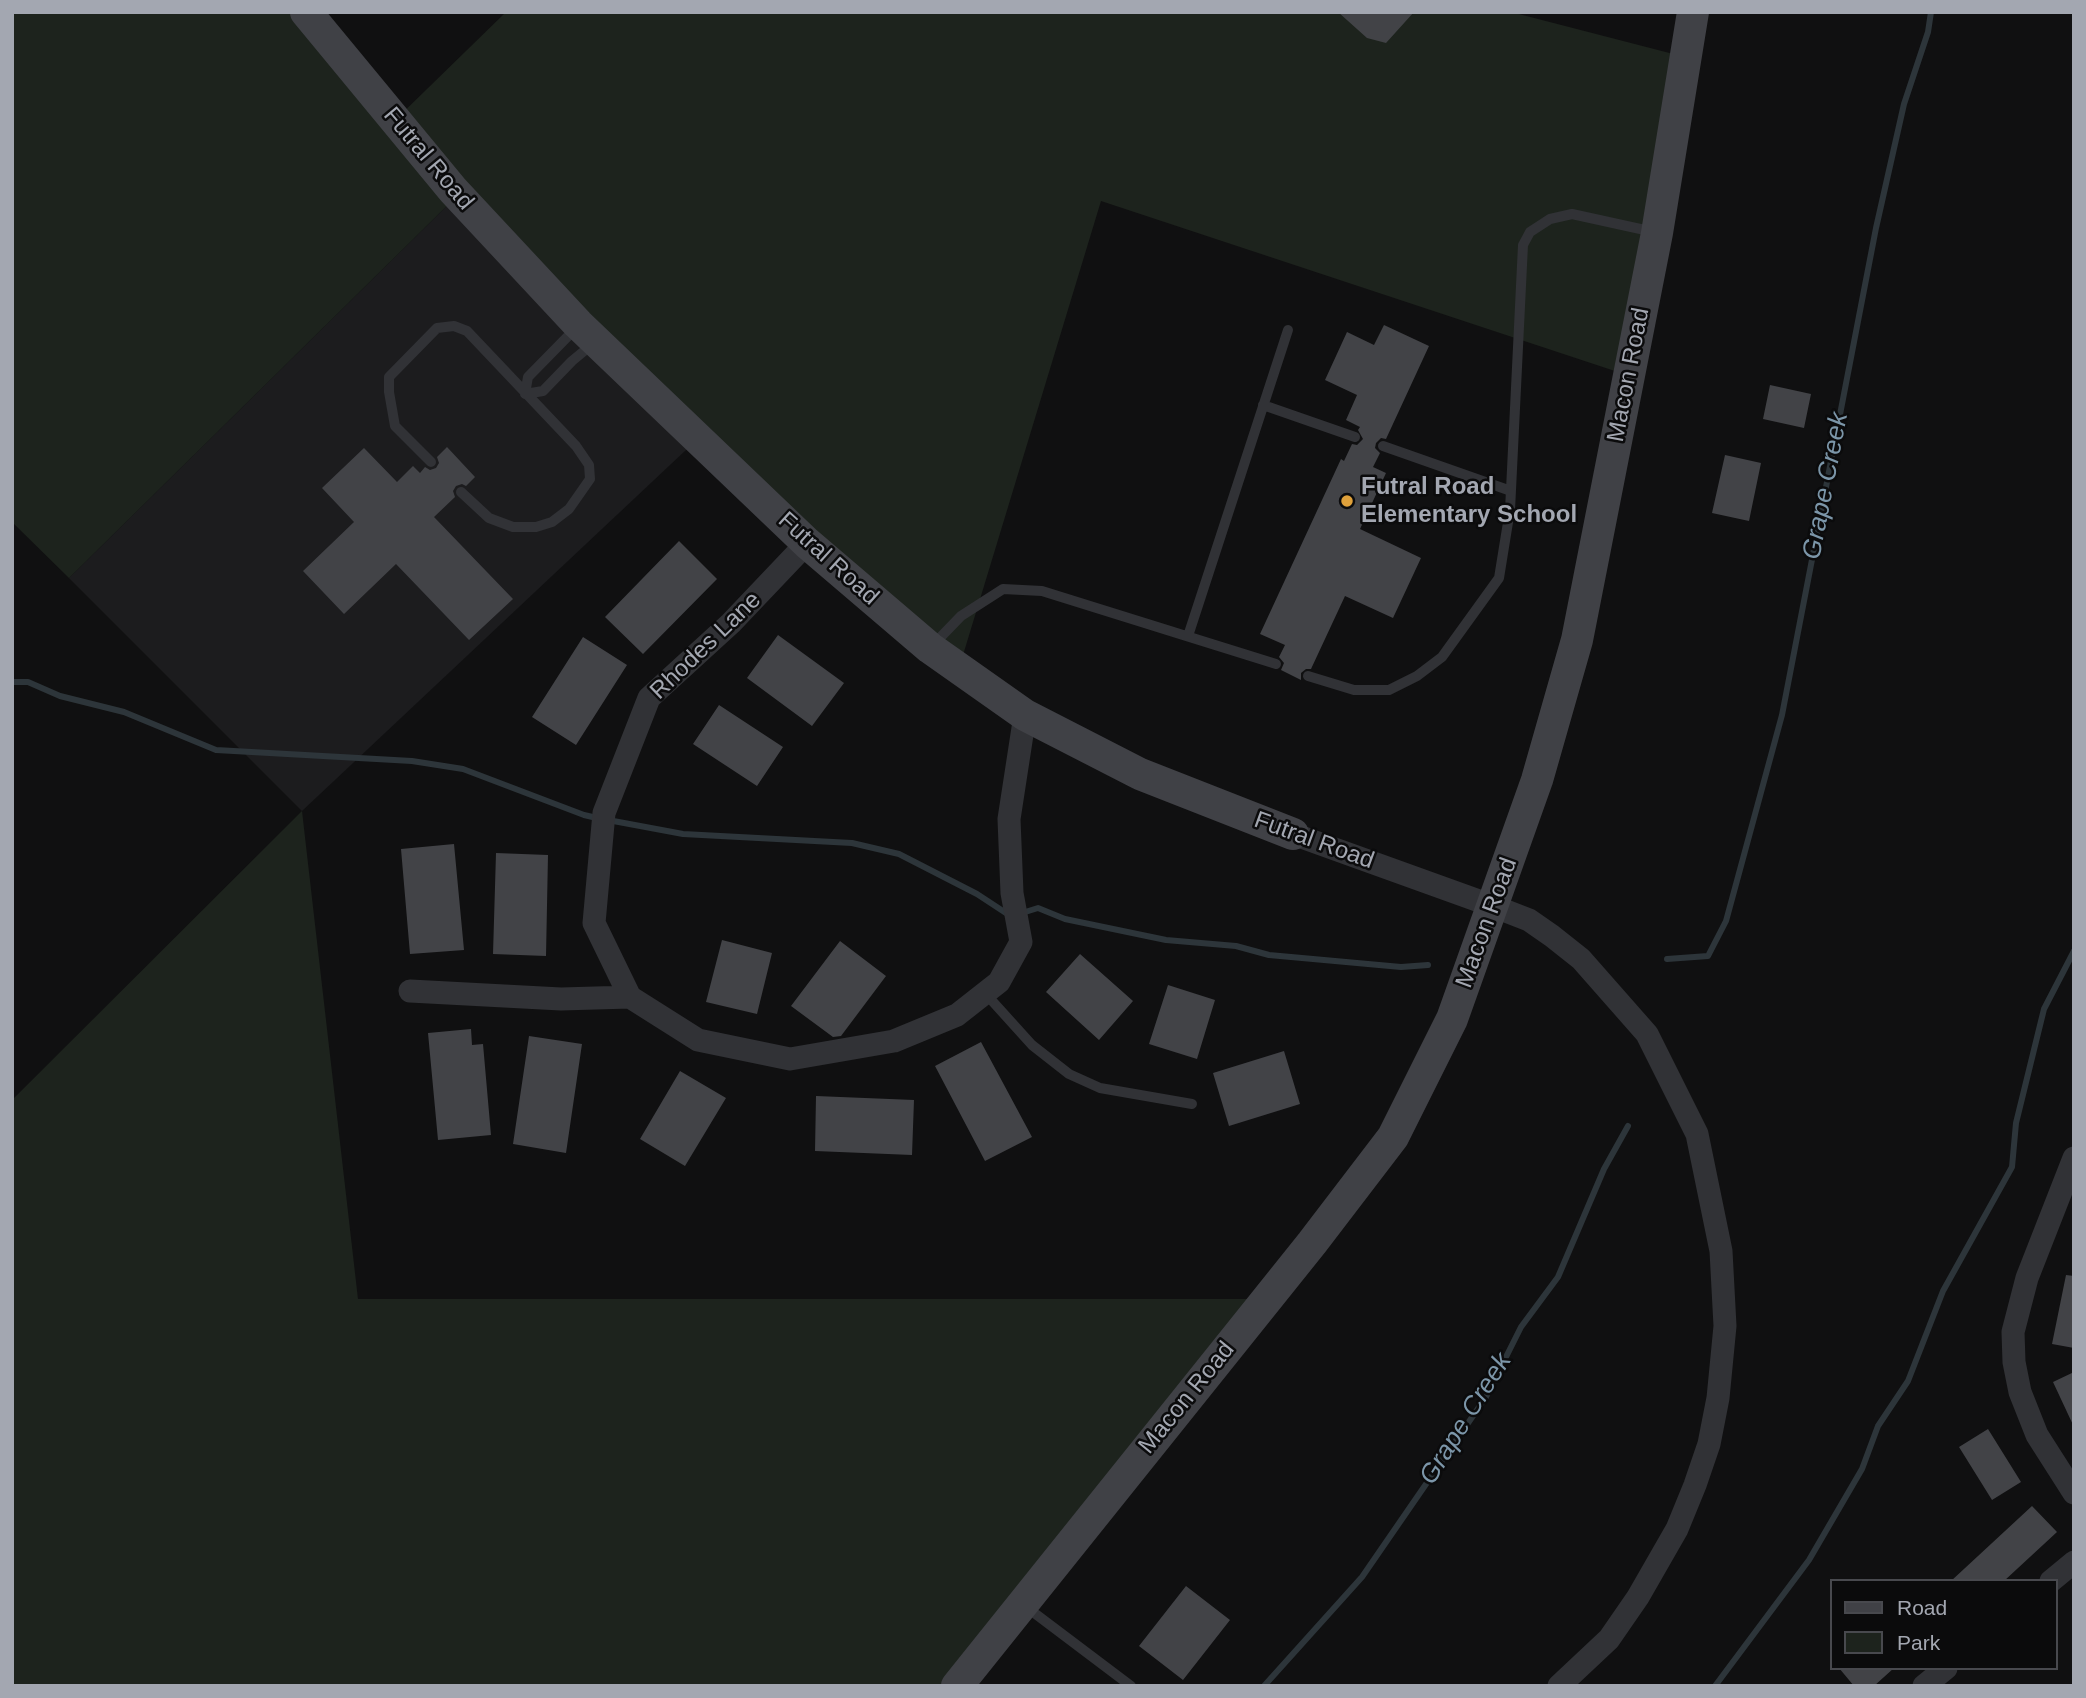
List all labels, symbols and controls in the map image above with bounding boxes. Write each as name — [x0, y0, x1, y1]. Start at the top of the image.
street label: Futral Road — [377, 102, 479, 216]
street label: Macon Road — [1602, 305, 1656, 445]
water label: Grape Creek — [1796, 410, 1856, 562]
place label: Futral Road Elementary School — [1361, 473, 1577, 529]
marker: Futral Road Elementary School — [1339, 493, 1355, 509]
street label: Futral Road — [772, 506, 884, 612]
street label: Rhodes Lane — [645, 586, 767, 706]
street label: Futral Road — [1250, 806, 1378, 876]
street label: Macon Road — [1450, 854, 1524, 992]
street label: Macon Road — [1133, 1336, 1241, 1460]
water label: Grape Creek — [1413, 1348, 1519, 1490]
legend — [1830, 1579, 2058, 1670]
text: Road — [1897, 1596, 1947, 1619]
text: Park — [1897, 1631, 1940, 1654]

